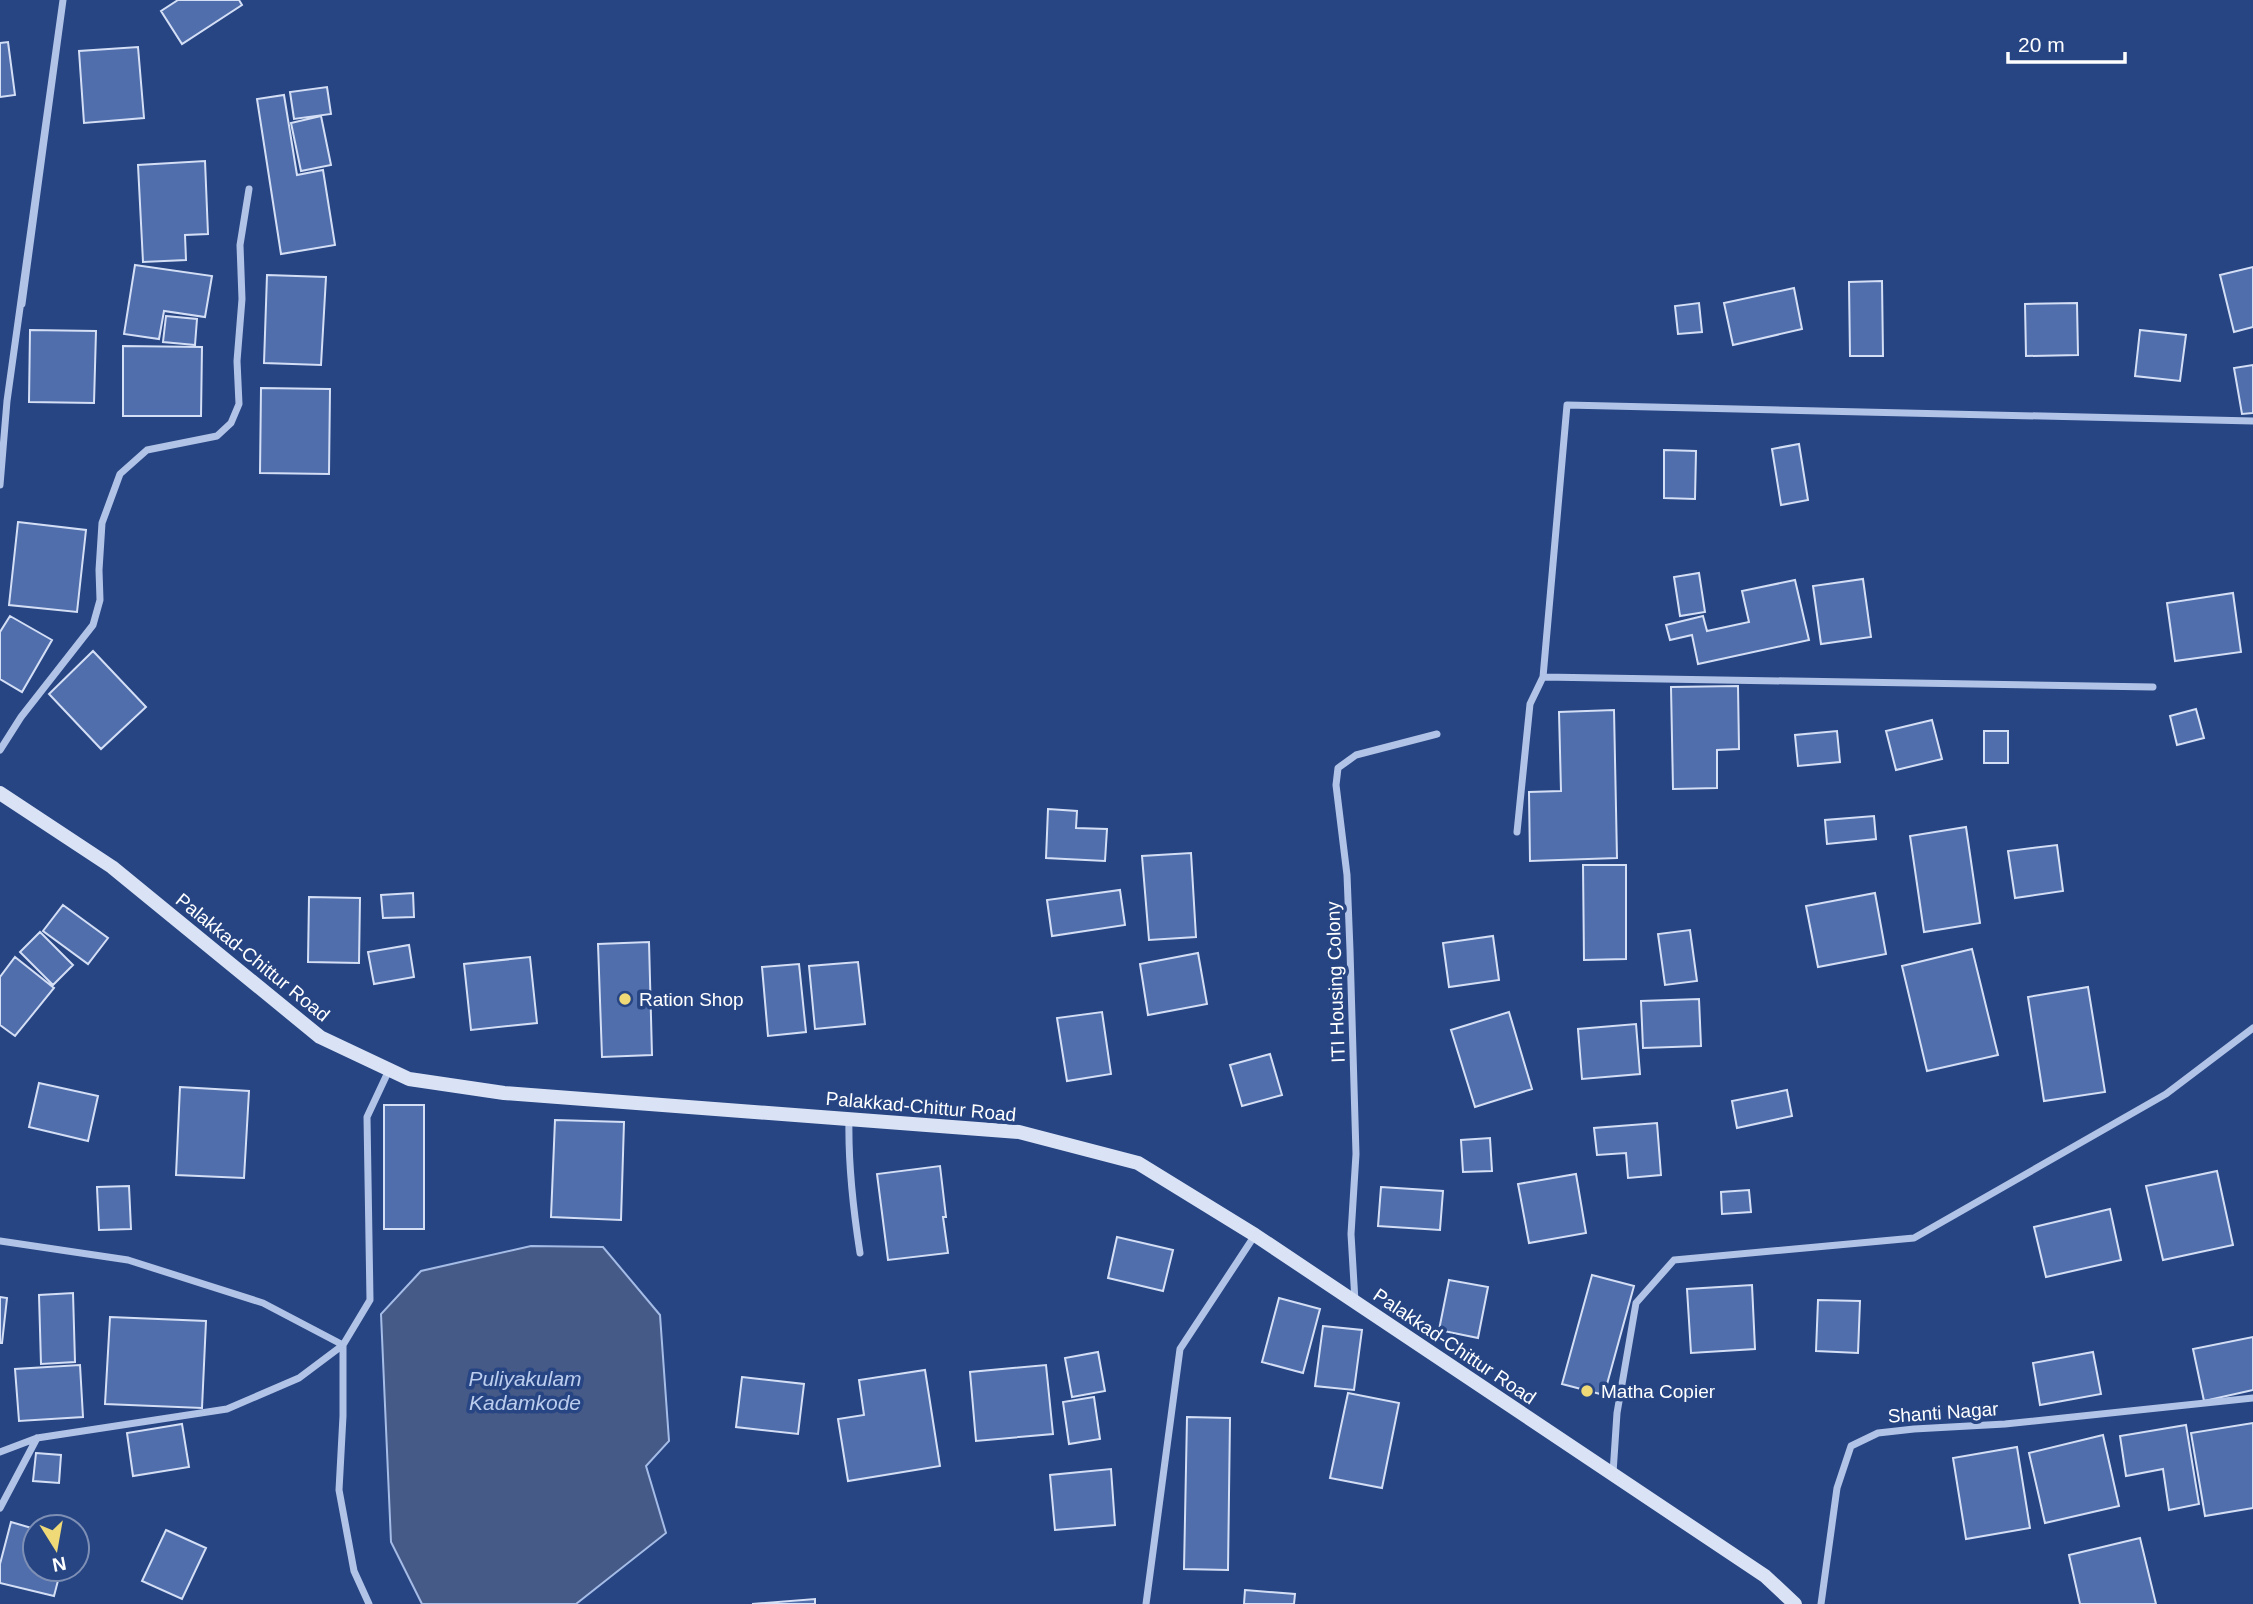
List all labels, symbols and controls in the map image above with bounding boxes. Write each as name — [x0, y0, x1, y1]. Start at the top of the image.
scale bar — [2008, 21, 2125, 65]
text: 20 m — [2018, 33, 2065, 56]
street label: Palakkad-Chittur Road — [172, 889, 334, 1026]
street label: ITI Housing Colony — [1322, 900, 1349, 1063]
place label: Ration Shop — [639, 989, 744, 1010]
marker: Ration Shop — [617, 991, 633, 1007]
street label: Palakkad-Chittur Road — [825, 1088, 1017, 1125]
street label: Palakkad-Chittur Road — [1370, 1284, 1540, 1409]
water label: Puliyakulam Kadamkode — [468, 1367, 582, 1414]
place label: Matha Copier — [1601, 1381, 1716, 1402]
marker: Matha Copier — [1579, 1383, 1595, 1399]
street label: Shanti Nagar — [1887, 1398, 2000, 1427]
north arrow — [21, 1513, 91, 1583]
text: N — [50, 1553, 68, 1576]

